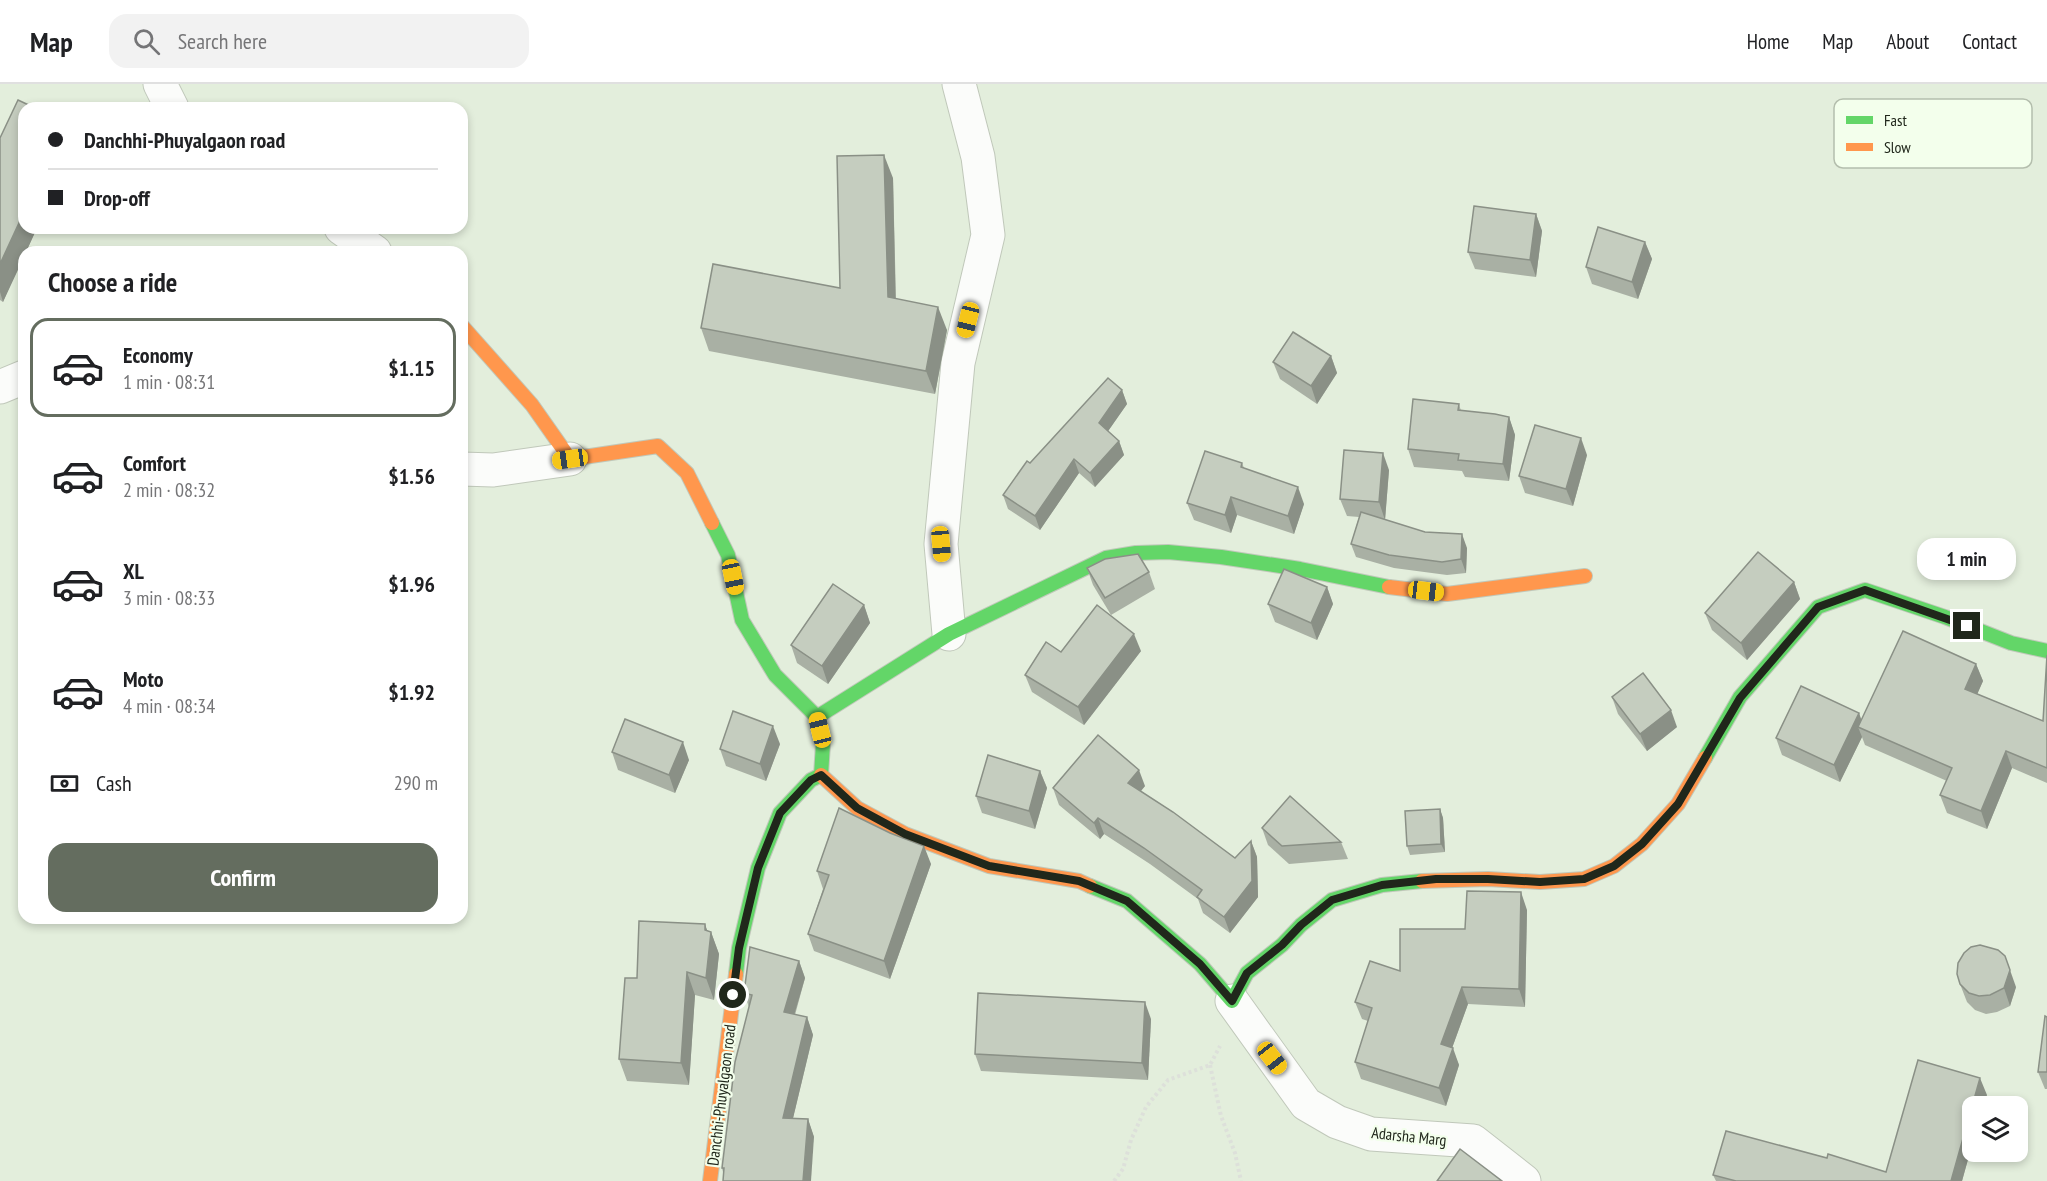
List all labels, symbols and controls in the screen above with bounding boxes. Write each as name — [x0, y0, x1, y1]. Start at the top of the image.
search box — [109, 14, 529, 68]
text: Map — [30, 23, 73, 60]
icon: search — [130, 25, 163, 58]
text: Search here — [178, 27, 267, 55]
text: Home — [1747, 28, 1789, 55]
text: Map — [1822, 28, 1853, 55]
text: About — [1886, 28, 1929, 55]
text: Contact — [1962, 28, 2017, 55]
legend — [1834, 99, 2032, 168]
text: Fast — [1884, 110, 1907, 130]
text: Danchhi-Phuyalgaon road — [84, 126, 285, 154]
text: Slow — [1884, 137, 1911, 157]
text: Drop-off — [84, 184, 150, 212]
text: Choose a ride — [48, 265, 177, 299]
car — [955, 300, 981, 340]
icon: car — [51, 341, 105, 395]
text: Economy — [123, 341, 193, 369]
text: $1.15 — [388, 354, 435, 382]
text: 1 min · 08:31 — [123, 369, 215, 395]
car — [551, 448, 589, 470]
icon: car — [51, 449, 105, 503]
text: Comfort — [123, 449, 186, 477]
text: $1.56 — [388, 462, 435, 490]
text: 2 min · 08:32 — [123, 477, 215, 503]
car — [930, 525, 952, 563]
callout: 1 min — [1918, 539, 2016, 581]
text: 1 min — [1946, 546, 1987, 572]
icon: car — [51, 557, 105, 611]
text: XL — [123, 557, 144, 585]
car — [720, 558, 746, 596]
text: $1.96 — [388, 570, 435, 598]
car — [1407, 580, 1445, 602]
text: 3 min · 08:33 — [123, 585, 215, 611]
route end — [1953, 612, 1980, 639]
icon: car — [51, 665, 105, 719]
text: Moto — [123, 665, 164, 693]
text: $1.92 — [388, 678, 435, 706]
text: 4 min · 08:34 — [123, 693, 215, 719]
car — [807, 710, 833, 750]
icon: cash — [48, 767, 81, 800]
text: Cash — [96, 769, 132, 797]
text: 290 m — [394, 770, 438, 796]
button: Confirm — [48, 843, 438, 912]
route start — [719, 981, 746, 1008]
street label: Danchhi-Phuyalgaon road — [702, 1023, 740, 1167]
car — [1254, 1038, 1290, 1078]
map controls — [1962, 1096, 2028, 1162]
button: layers — [1962, 1096, 2028, 1162]
street label: Adarsha Marg — [1370, 1122, 1448, 1150]

